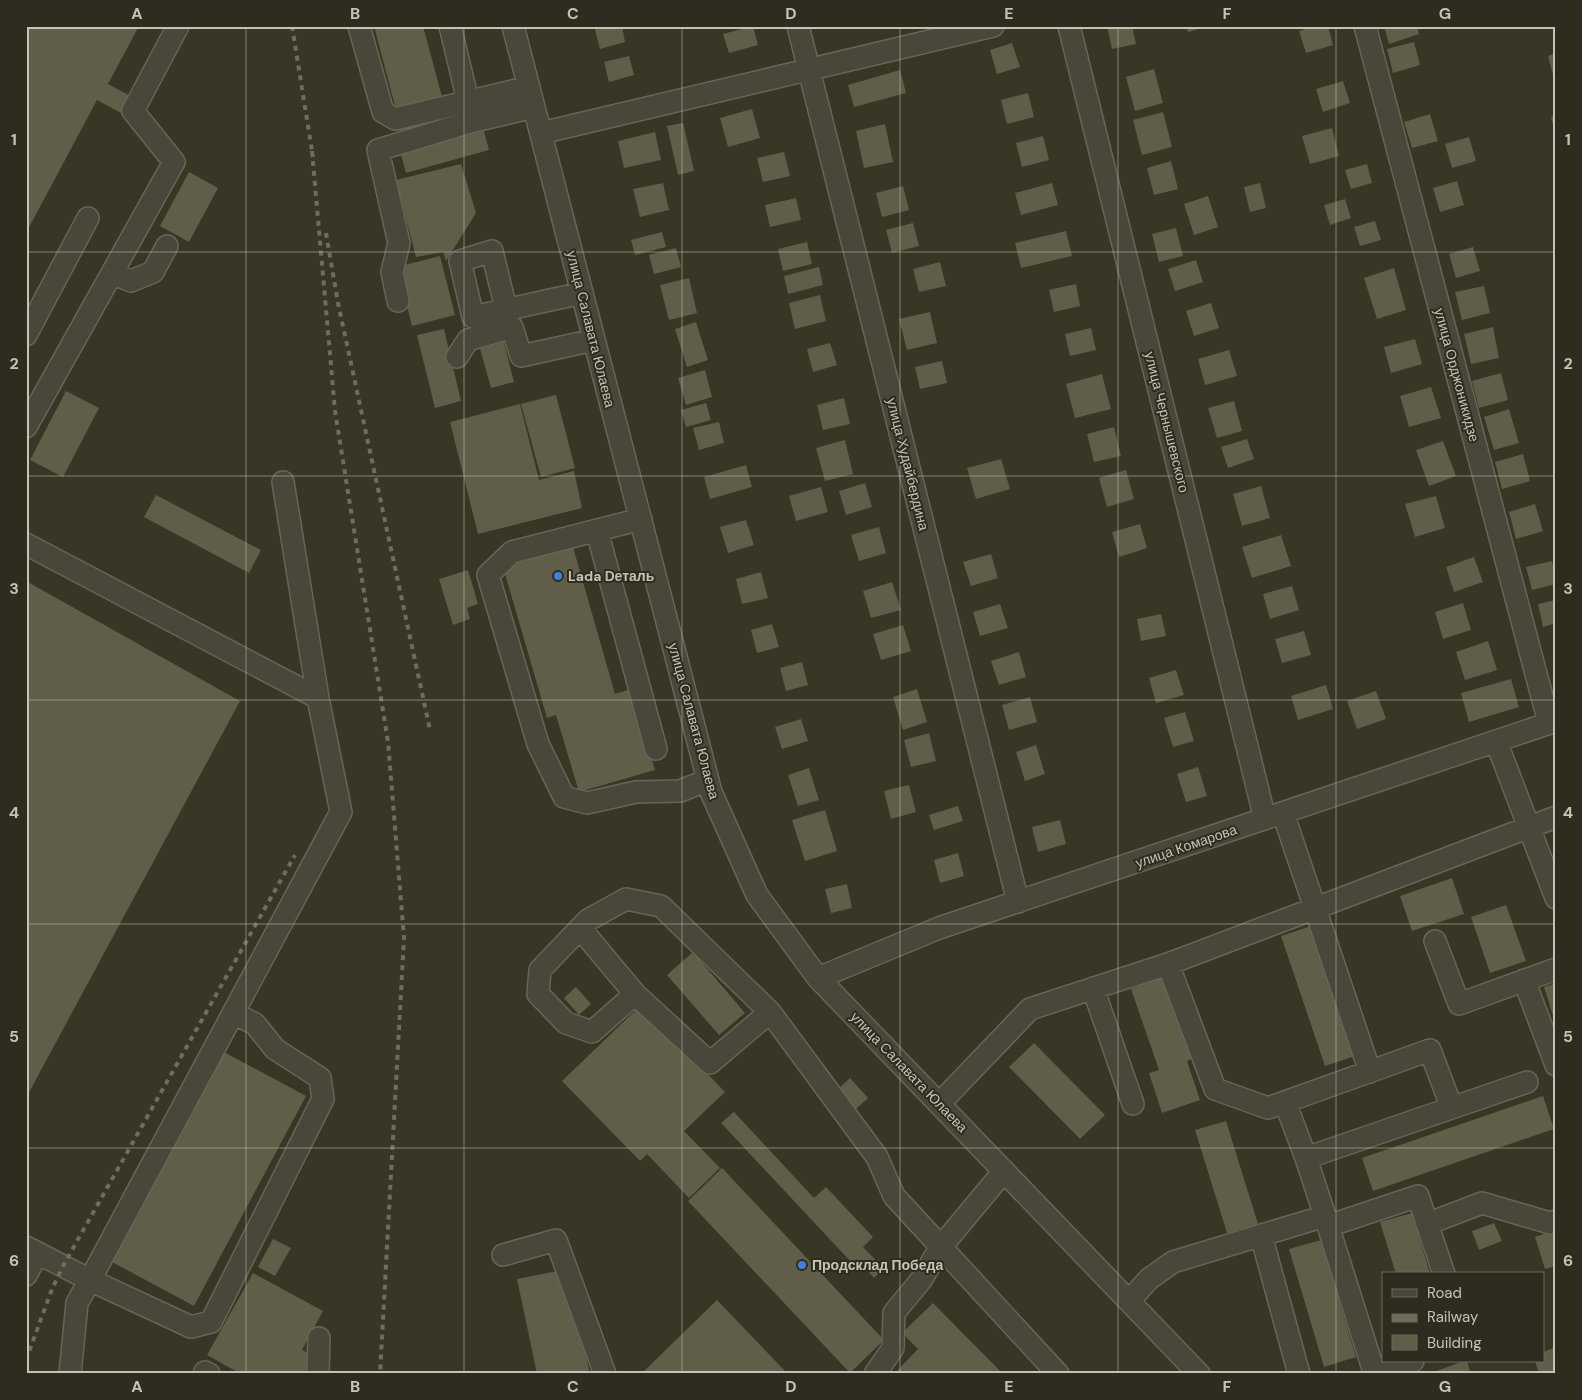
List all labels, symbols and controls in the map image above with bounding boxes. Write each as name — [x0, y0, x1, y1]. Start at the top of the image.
text: A — [131, 3, 143, 24]
text: B — [350, 3, 360, 24]
text: C — [567, 3, 579, 24]
text: D — [785, 3, 797, 24]
text: E — [1004, 3, 1014, 24]
text: F — [1223, 3, 1232, 24]
text: G — [1439, 3, 1451, 24]
text: 1 — [11, 129, 17, 150]
text: 1 — [1565, 129, 1571, 150]
street label: улица Салавата Юлаева — [563, 249, 619, 410]
street label: улица Орджоникидзе — [1430, 306, 1484, 444]
street label: улица Чернышевского — [1141, 350, 1193, 495]
text: 2 — [9, 353, 19, 374]
text: 2 — [1563, 353, 1573, 374]
street label: улица Худайбердина — [883, 396, 933, 532]
place label: Lada Dеталь — [568, 567, 655, 585]
marker: Lada Dеталь — [552, 570, 564, 582]
text: 3 — [9, 578, 19, 599]
text: 3 — [1563, 578, 1573, 599]
street label: улица Салавата Юлаева — [664, 641, 724, 801]
text: 4 — [9, 802, 19, 823]
text: 4 — [1563, 802, 1573, 823]
street label: улица Комарова — [1133, 820, 1239, 872]
street label: улица Салавата Юлаева — [847, 1008, 972, 1136]
text: 5 — [9, 1026, 19, 1047]
text: 5 — [1563, 1026, 1573, 1047]
text: 6 — [9, 1250, 19, 1271]
text: 6 — [1563, 1250, 1573, 1271]
place label: Продсклад Победа — [812, 1256, 943, 1274]
marker: Продсклад Победа — [796, 1259, 808, 1271]
legend — [1382, 1272, 1544, 1362]
text: Road — [1427, 1283, 1462, 1303]
text: Railway — [1427, 1307, 1479, 1327]
text: Building — [1427, 1333, 1482, 1353]
text: A — [131, 1376, 143, 1397]
text: B — [350, 1376, 360, 1397]
text: C — [567, 1376, 579, 1397]
text: D — [785, 1376, 797, 1397]
text: E — [1004, 1376, 1014, 1397]
text: F — [1223, 1376, 1232, 1397]
text: G — [1439, 1376, 1451, 1397]

